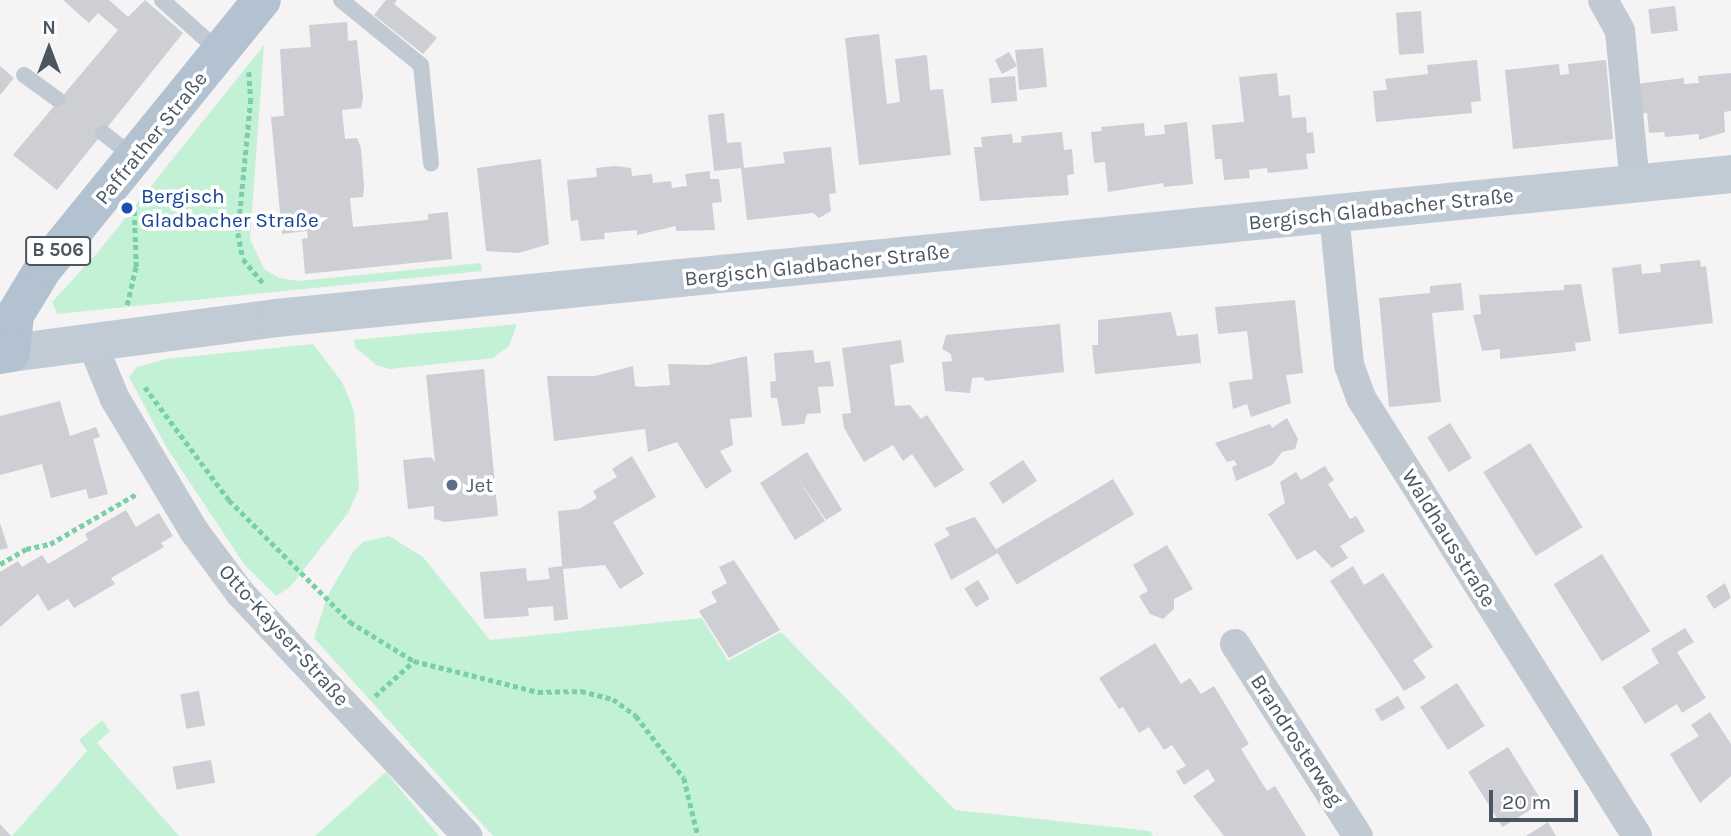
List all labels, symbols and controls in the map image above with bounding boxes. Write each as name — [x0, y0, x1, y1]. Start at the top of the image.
north arrow — [14, 14, 84, 84]
text: N — [42, 17, 56, 39]
street label: Paffrather Straße — [90, 66, 212, 210]
place label: Bergisch Gladbacher Straße — [141, 183, 319, 233]
street label: Bergisch Gladbacher Straße — [1247, 183, 1515, 235]
marker: Bergisch Gladbacher Straße — [119, 200, 135, 216]
road number: B 506 — [25, 235, 91, 266]
street label: Bergisch Gladbacher Straße — [683, 239, 951, 291]
street label: Waldhausstraße — [1397, 464, 1501, 612]
place label: Jet — [466, 472, 493, 498]
marker: Jet — [444, 477, 460, 493]
street label: Otto-Kayser-Straße — [214, 559, 354, 711]
street label: Brandrosterweg — [1245, 670, 1349, 810]
scale bar — [1493, 776, 1582, 820]
text: 20 m — [1502, 790, 1551, 814]

